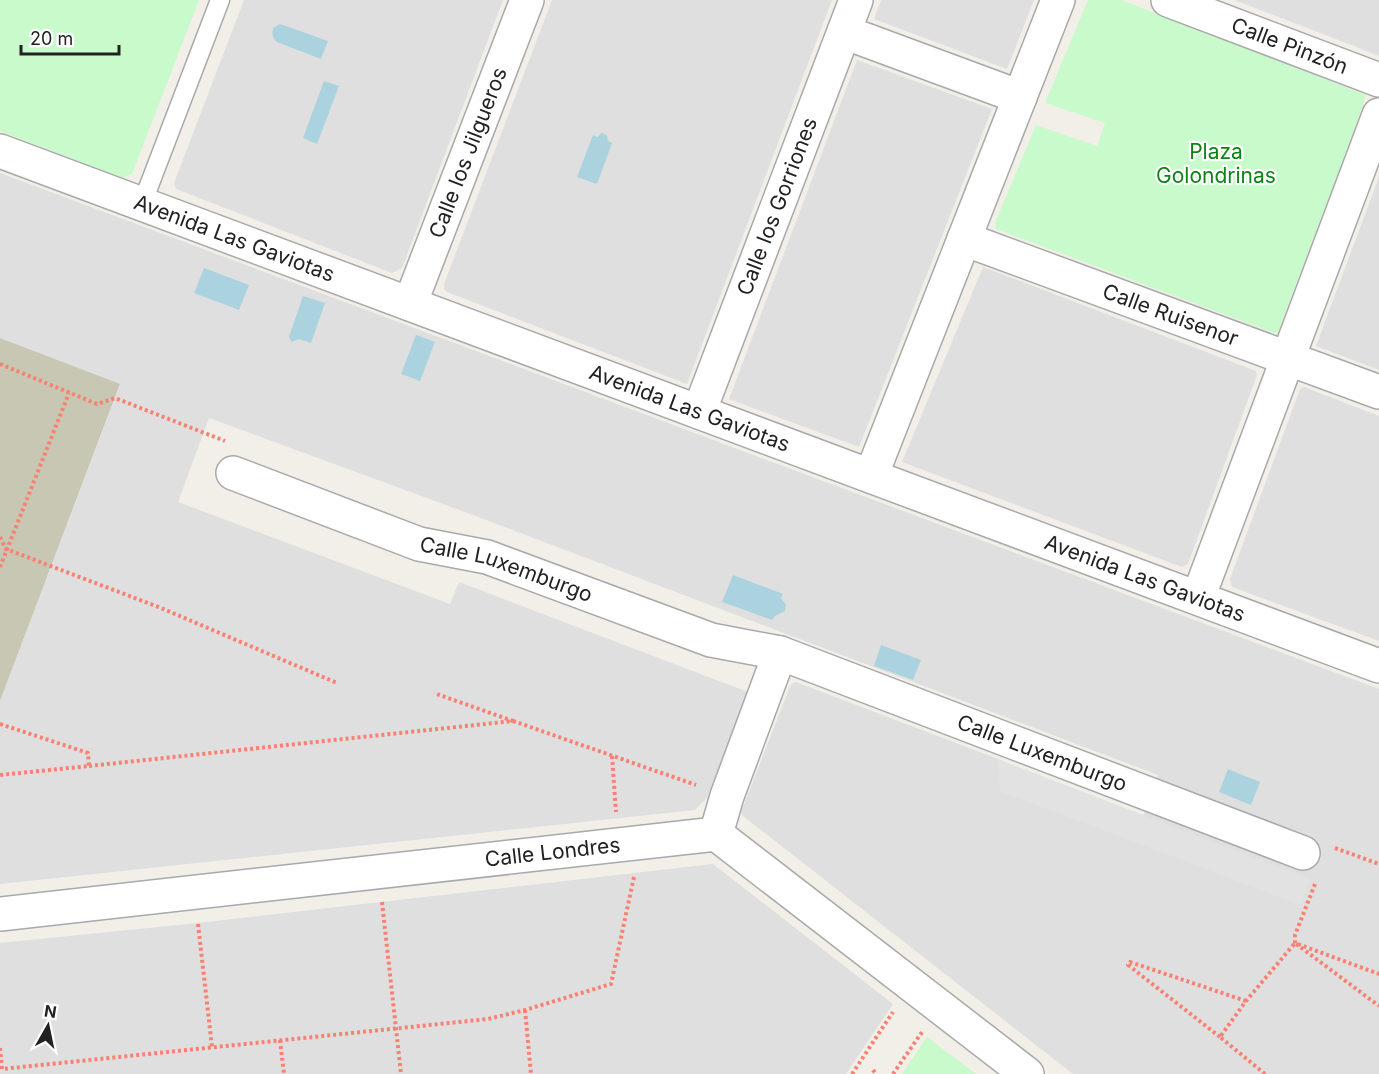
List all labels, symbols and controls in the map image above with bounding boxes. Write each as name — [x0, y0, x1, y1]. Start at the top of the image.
street label: Calle Pinzón — [1228, 12, 1352, 79]
scale bar — [21, 18, 118, 56]
text: 20 m — [30, 28, 73, 49]
street label: Calle los Jilgueros — [424, 64, 512, 242]
street label: Calle los Gorriones — [732, 114, 822, 299]
park label: Plaza Golondrinas — [1156, 139, 1276, 188]
street label: Avenida Las Gaviotas — [131, 189, 338, 287]
street label: Calle Ruisenor — [1099, 278, 1242, 351]
street label: Avenida Las Gaviotas — [586, 359, 793, 457]
street label: Avenida Las Gaviotas — [1041, 529, 1249, 627]
street label: Calle Luxemburgo — [418, 531, 596, 607]
street label: Calle Luxemburgo — [954, 709, 1131, 797]
street label: Calle Londres — [483, 832, 622, 872]
north arrow — [18, 996, 78, 1056]
text: N — [43, 1000, 58, 1022]

